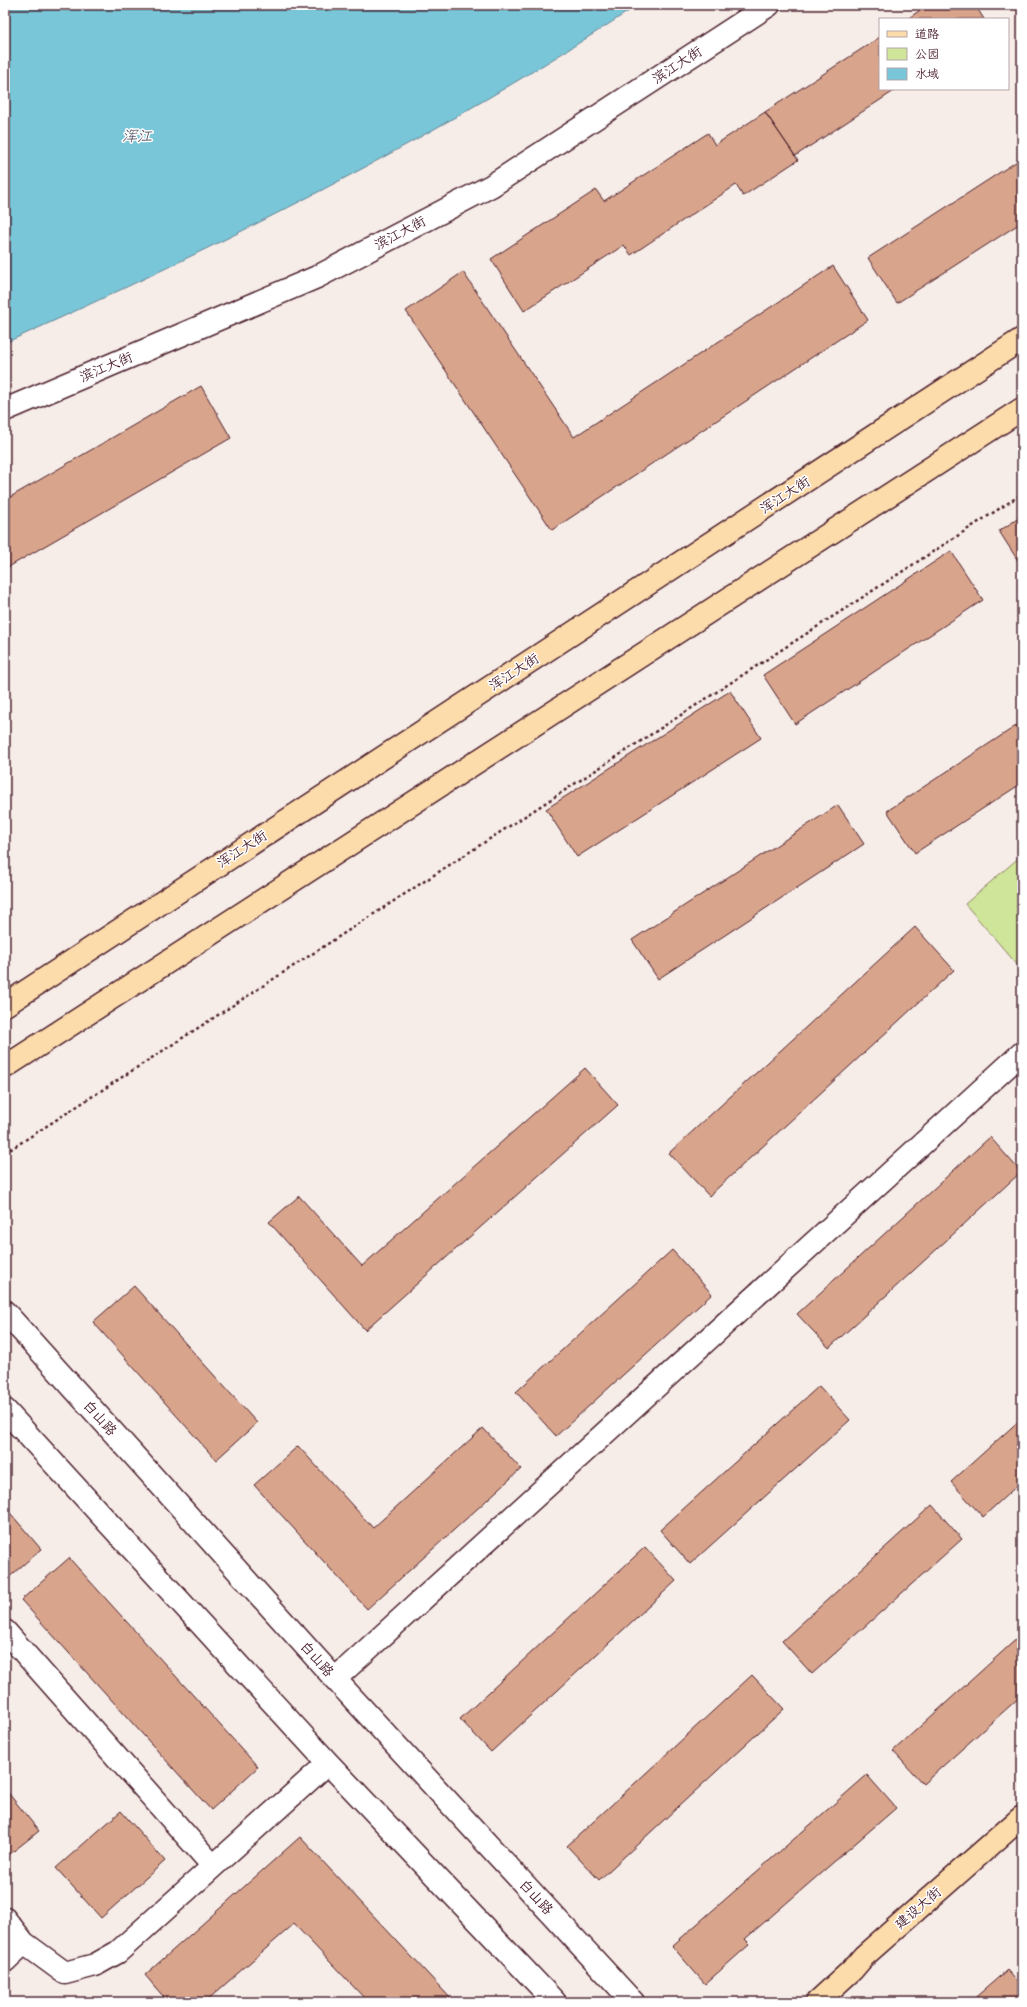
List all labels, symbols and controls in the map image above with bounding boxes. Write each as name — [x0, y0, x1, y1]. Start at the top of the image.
legend — [879, 18, 1009, 90]
text: 道路 — [915, 27, 939, 41]
street label: 滨江大街 — [649, 43, 705, 87]
text: 公园 — [915, 47, 939, 61]
text: 水域 — [915, 67, 939, 81]
water label: 浑江 — [122, 127, 153, 145]
street label: 滨江大街 — [371, 212, 429, 254]
street label: 滨江大街 — [77, 348, 135, 386]
street label: 浑江大街 — [757, 473, 813, 517]
street label: 浑江大街 — [486, 650, 542, 694]
street label: 浑江大街 — [214, 827, 270, 871]
street label: 白山路 — [80, 1397, 120, 1439]
street label: 白山路 — [297, 1638, 337, 1680]
street label: 白山路 — [515, 1876, 557, 1918]
street label: 建设大街 — [891, 1883, 945, 1933]

